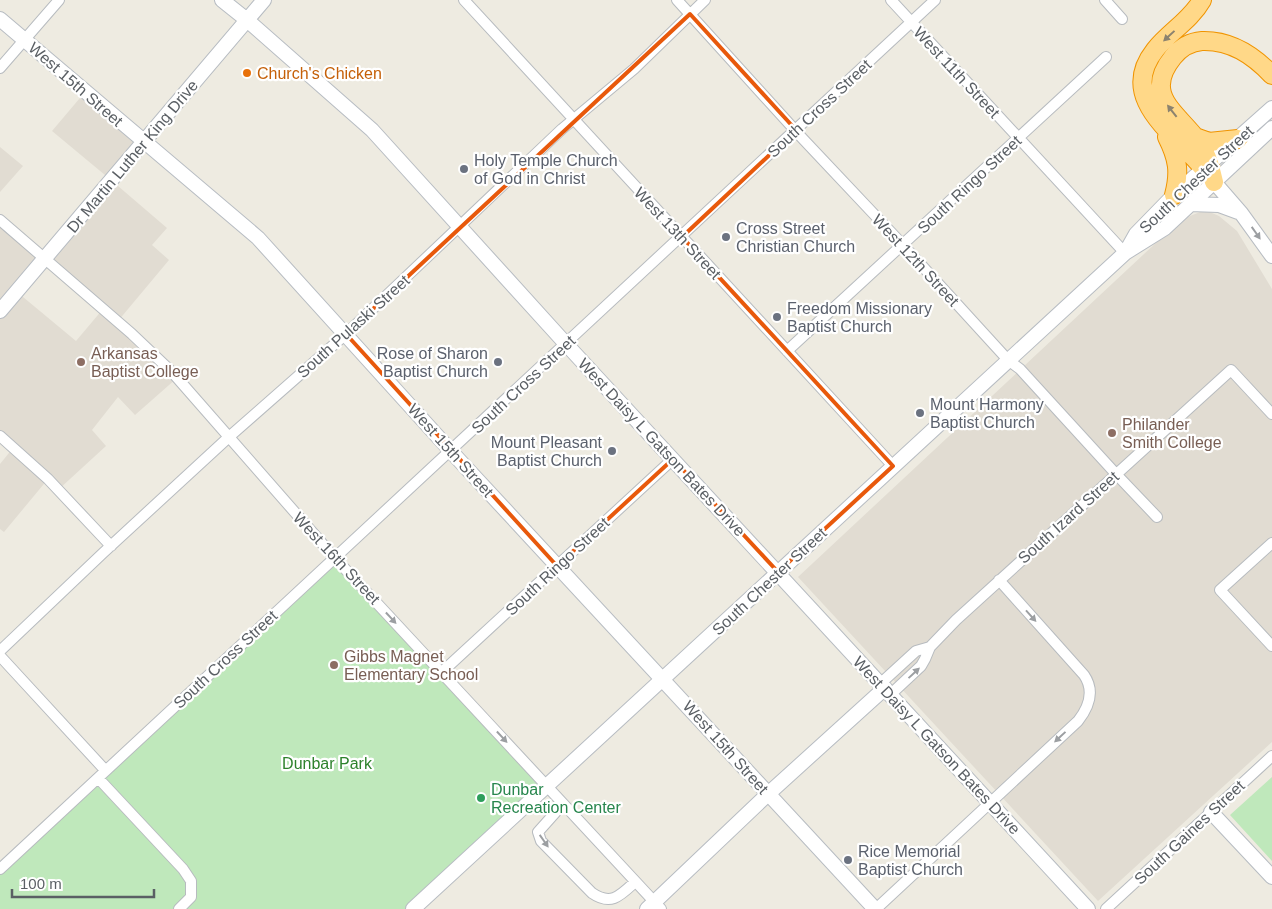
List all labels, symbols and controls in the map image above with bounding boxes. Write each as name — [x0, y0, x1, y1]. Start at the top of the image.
street label: West 11th Street — [910, 24, 1003, 122]
one-way arrow — [1164, 30, 1176, 42]
street label: West 15th Street — [25, 39, 127, 130]
street label: South Cross Street — [764, 56, 875, 161]
place label: Church's Chicken — [257, 65, 382, 82]
marker: Church's Chicken — [241, 67, 253, 79]
street label: Dr Martin Luther King Drive — [64, 77, 201, 236]
one-way arrow — [1167, 105, 1177, 118]
street label: South Chester Street — [1136, 122, 1257, 237]
street label: South Ringo Street — [914, 132, 1025, 237]
place label: Holy Temple Church of God in Christ — [474, 152, 618, 187]
marker: Holy Temple Church of God in Christ — [458, 163, 470, 175]
street label: West 13th Street — [631, 184, 725, 283]
street label: West 12th Street — [869, 211, 963, 310]
place label: Cross Street Christian Church — [736, 220, 855, 255]
one-way arrow — [1251, 226, 1261, 240]
marker: Cross Street Christian Church — [720, 231, 732, 243]
street label: South Pulaski Street — [294, 271, 413, 381]
place label: Freedom Missionary Baptist Church — [787, 300, 932, 335]
marker: Freedom Missionary Baptist Church — [771, 311, 783, 323]
street label: South Cross Street — [468, 332, 579, 437]
place label: Arkansas Baptist College — [91, 345, 199, 380]
place label: Rose of Sharon Baptist Church — [377, 345, 488, 380]
street label: West Daisy L Gatson Bates Drive — [575, 355, 749, 540]
marker: Arkansas Baptist College — [75, 356, 87, 368]
marker: Rose of Sharon Baptist Church — [492, 356, 504, 368]
place label: Mount Harmony Baptist Church — [930, 396, 1044, 431]
street label: West 15th Street — [405, 400, 497, 501]
marker: Mount Harmony Baptist Church — [914, 407, 926, 419]
place label: Philander Smith College — [1122, 416, 1222, 451]
marker: Philander Smith College — [1106, 427, 1118, 439]
place label: Mount Pleasant Baptist Church — [491, 434, 603, 469]
marker: Mount Pleasant Baptist Church — [606, 445, 618, 457]
street label: South Izard Street — [1015, 468, 1122, 567]
street label: West 16th Street — [290, 509, 384, 608]
street label: South Ringo Street — [502, 514, 613, 619]
street label: South Chester Street — [709, 524, 830, 639]
street label: South Cross Street — [170, 607, 281, 712]
one-way arrow — [1026, 610, 1037, 623]
one-way arrow — [386, 612, 397, 624]
place label: Gibbs Magnet Elementary School — [344, 648, 478, 683]
street label: West Daisy L Gatson Bates Drive — [850, 653, 1024, 838]
marker: Gibbs Magnet Elementary School — [328, 659, 340, 671]
one-way arrow — [907, 667, 919, 679]
street label: West 15th Street — [680, 697, 772, 798]
one-way arrow — [496, 731, 508, 743]
one-way arrow — [1054, 731, 1066, 743]
park label: Dunbar Park — [282, 755, 373, 772]
street label: South Gaines Street — [1131, 777, 1248, 888]
place label: Dunbar Recreation Center — [491, 781, 622, 816]
marker: Dunbar Recreation Center — [475, 792, 487, 804]
one-way arrow — [539, 834, 549, 848]
place label: Rice Memorial Baptist Church — [858, 843, 963, 878]
marker: Rice Memorial Baptist Church — [842, 854, 854, 866]
scale bar — [12, 866, 155, 898]
text: 100 m — [20, 875, 62, 892]

